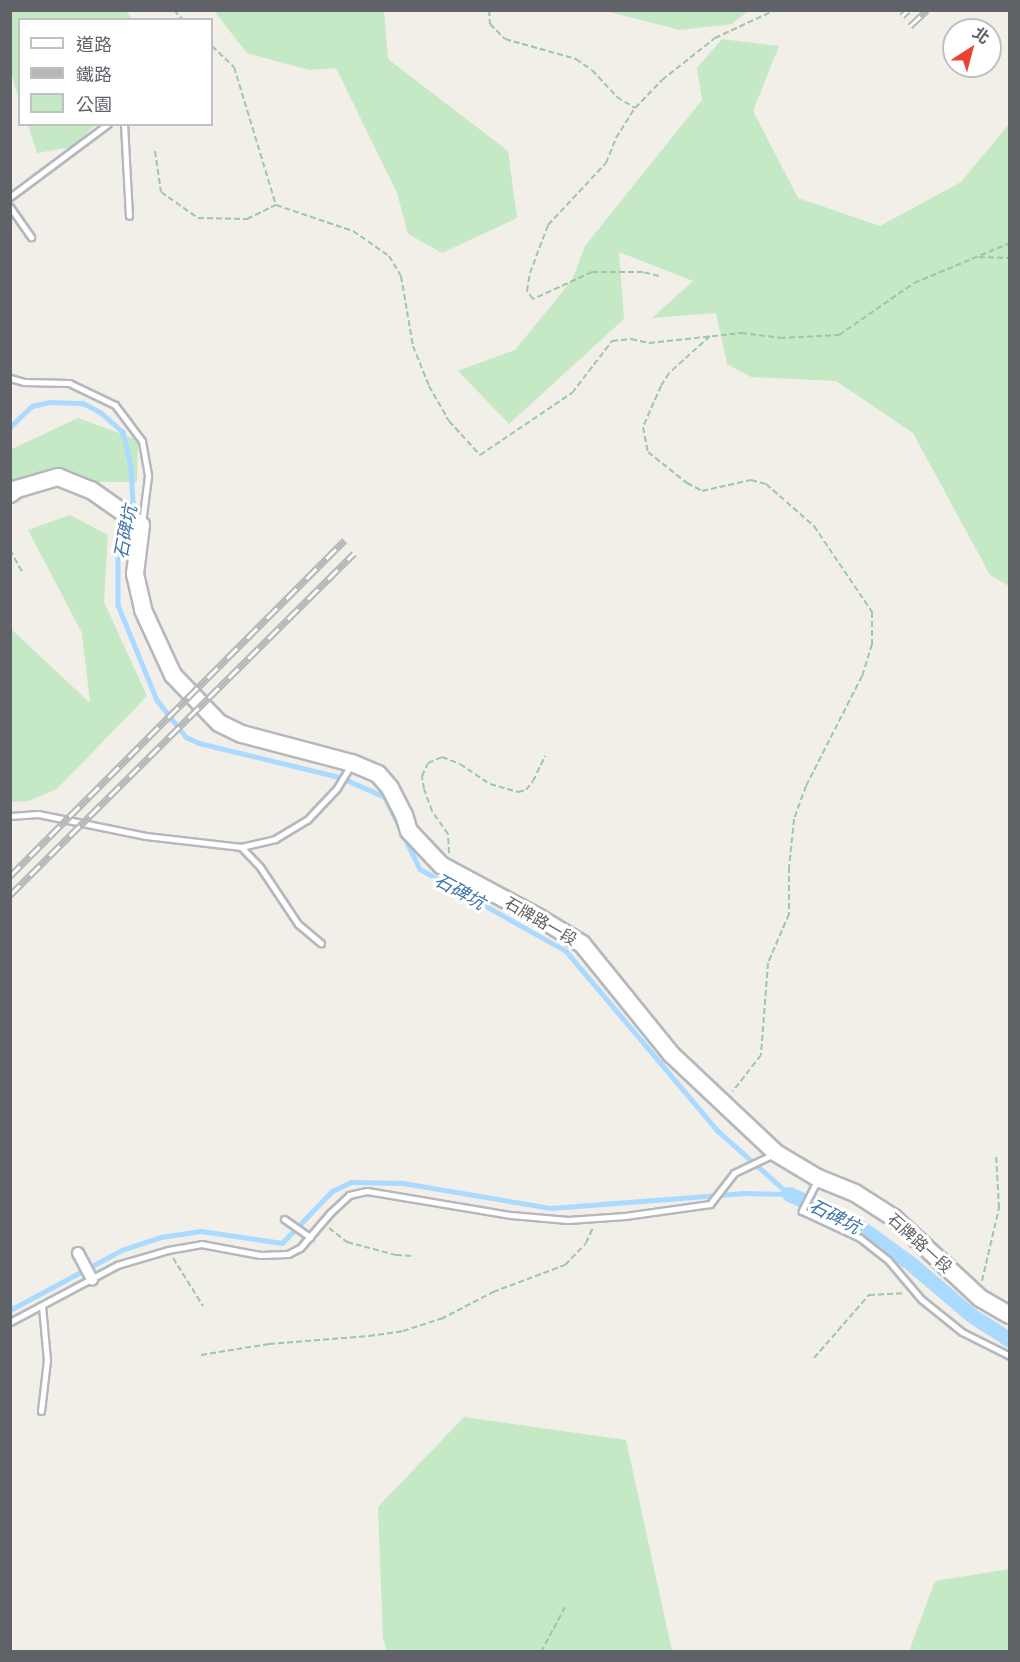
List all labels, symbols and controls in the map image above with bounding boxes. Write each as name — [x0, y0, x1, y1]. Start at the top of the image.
legend — [18, 18, 213, 126]
north arrow — [942, 18, 1002, 78]
text: 北 — [968, 21, 994, 49]
text: 道路 — [76, 32, 112, 56]
text: 鐵路 — [76, 62, 112, 86]
text: 公園 — [76, 92, 112, 116]
water label: 石碑坑 — [109, 503, 141, 561]
water label: 石碑坑 — [431, 868, 489, 914]
street label: 石牌路一段 — [502, 893, 580, 949]
water label: 石碑坑 — [806, 1194, 864, 1238]
street label: 石牌路一段 — [884, 1209, 956, 1277]

